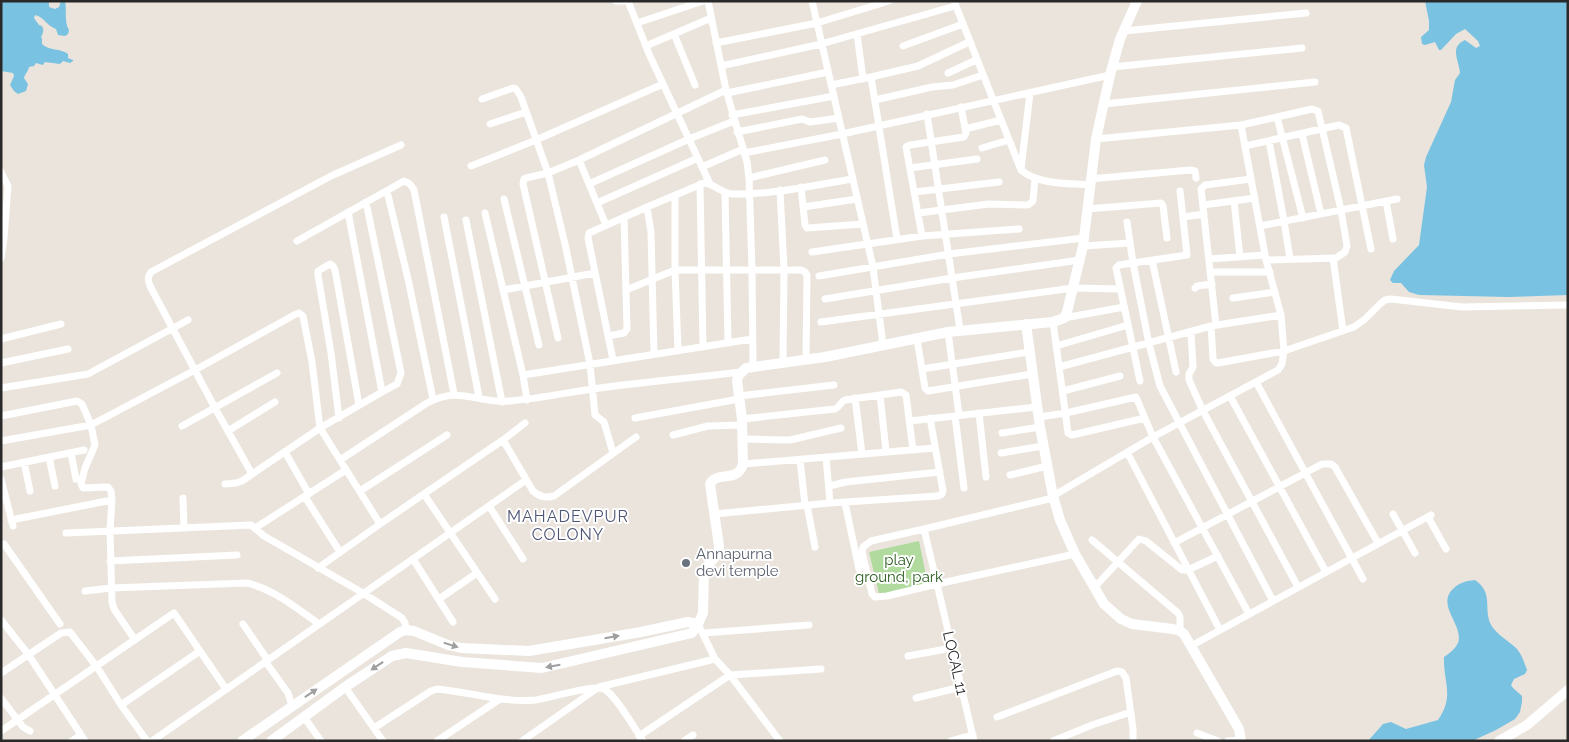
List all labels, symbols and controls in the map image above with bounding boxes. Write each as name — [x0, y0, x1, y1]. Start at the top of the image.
district label: MAHADEVPUR COLONY — [507, 507, 629, 544]
place label: Annapurna devi temple — [696, 545, 779, 580]
park label: play ground, park — [855, 551, 943, 586]
marker: Annapurna devi temple — [680, 557, 692, 569]
street label: LOCAL 11 — [939, 629, 971, 697]
one-way arrow — [604, 632, 620, 640]
one-way arrow — [444, 642, 459, 650]
one-way arrow — [370, 661, 384, 670]
one-way arrow — [544, 662, 560, 670]
one-way arrow — [304, 688, 318, 698]

